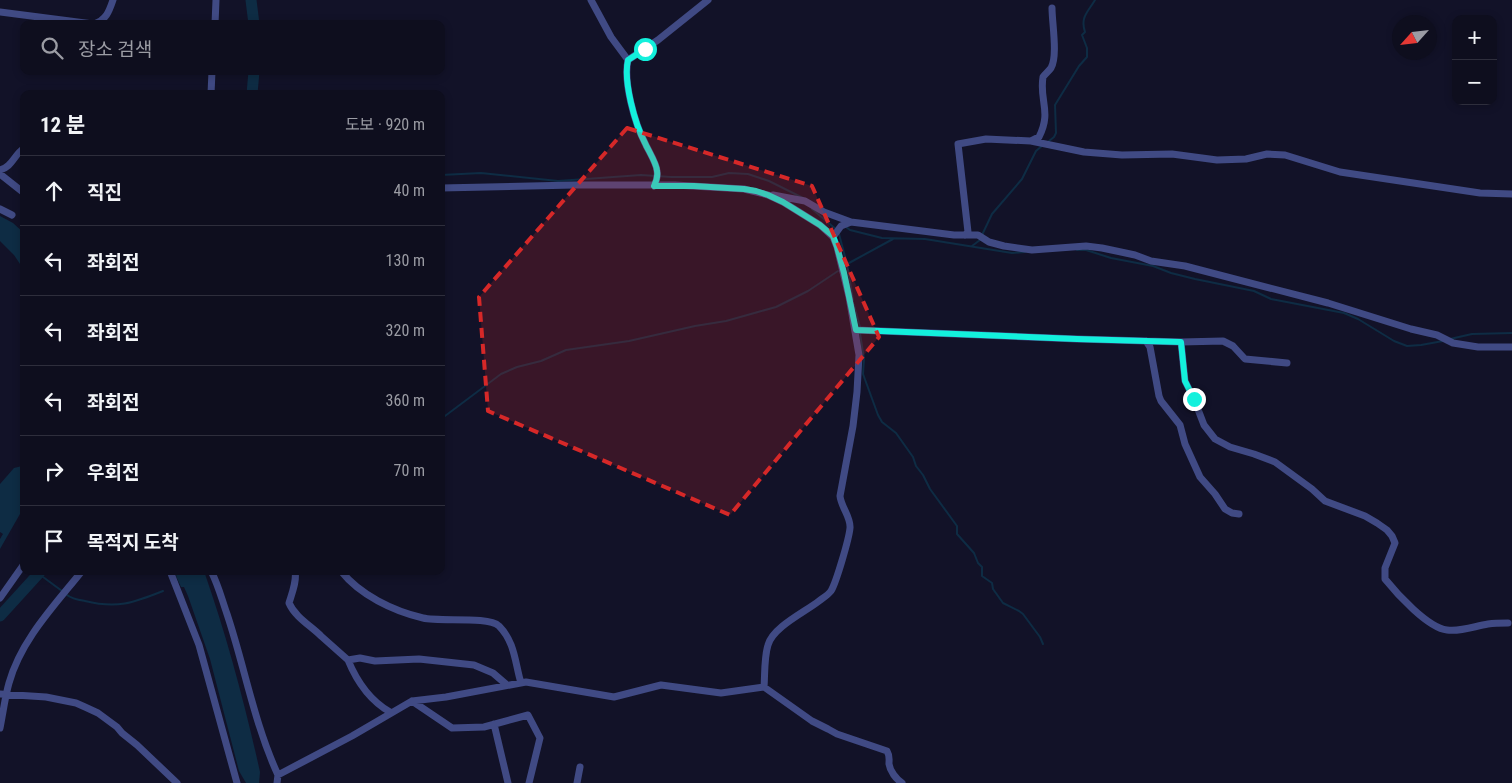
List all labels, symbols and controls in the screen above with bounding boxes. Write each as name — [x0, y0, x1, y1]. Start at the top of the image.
north arrow — [1392, 15, 1437, 60]
map controls — [1452, 15, 1497, 105]
button: + — [1452, 15, 1497, 60]
search box — [20, 20, 445, 75]
icon: search — [38, 34, 66, 62]
text: 장소 검색 — [78, 38, 152, 61]
route start — [634, 38, 657, 61]
button: − — [1452, 60, 1497, 105]
text: 12 분 — [40, 113, 85, 137]
text: 도보 · 920 m — [345, 115, 425, 134]
icon: ahead — [40, 177, 68, 205]
text: 직진 — [87, 181, 122, 204]
text: 40 m — [393, 181, 425, 200]
icon: left — [40, 247, 68, 275]
text: 좌회전 — [87, 251, 139, 274]
text: 130 m — [386, 251, 425, 270]
icon: left — [40, 317, 68, 345]
text: 좌회전 — [87, 321, 139, 344]
text: 320 m — [386, 321, 425, 340]
icon: left — [40, 387, 68, 415]
route end — [1183, 388, 1206, 411]
text: 좌회전 — [87, 391, 139, 414]
text: 360 m — [386, 391, 425, 410]
icon: right — [40, 457, 68, 485]
text: 우회전 — [87, 461, 139, 484]
text: 70 m — [393, 461, 425, 480]
icon: arrive — [40, 527, 68, 555]
text: 목적지 도착 — [87, 531, 179, 554]

